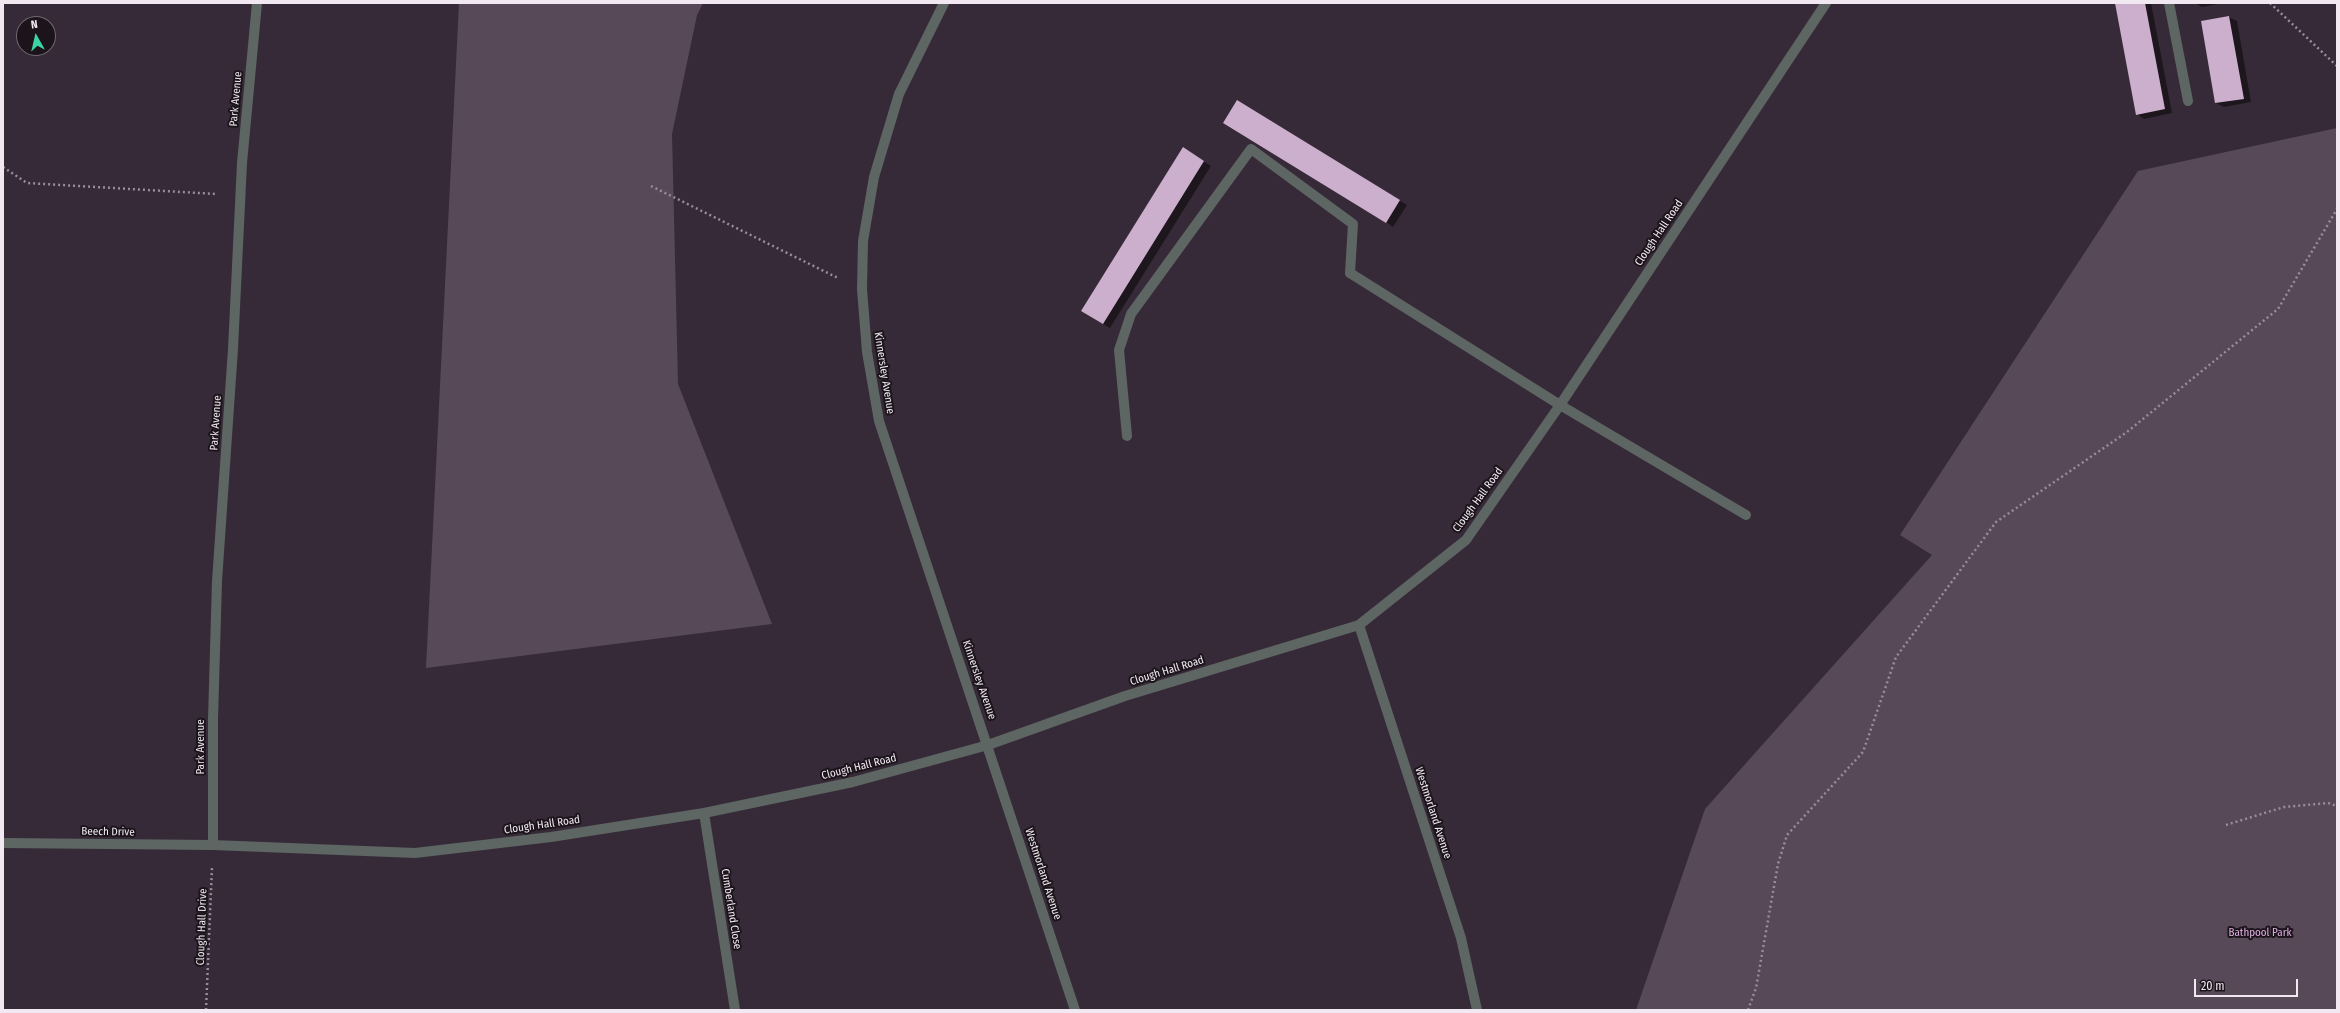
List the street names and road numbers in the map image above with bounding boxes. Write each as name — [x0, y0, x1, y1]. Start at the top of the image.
street label: Park Avenue — [227, 71, 245, 127]
street label: Clough Hall Road — [1632, 198, 1686, 268]
street label: Kinnersley Avenue — [871, 331, 897, 415]
street label: Park Avenue — [207, 395, 225, 451]
street label: Clough Hall Road — [1450, 465, 1506, 535]
street label: Kinnersley Avenue — [959, 639, 999, 721]
street label: Clough Hall Road — [1128, 653, 1206, 689]
street label: Park Avenue — [194, 719, 208, 775]
street label: Clough Hall Road — [820, 751, 898, 783]
street label: Westmorland Avenue — [1412, 766, 1454, 860]
street label: Clough Hall Road — [503, 813, 581, 837]
street label: Beech Drive — [81, 825, 135, 839]
street label: Westmorland Avenue — [1022, 827, 1064, 921]
street label: Cumberland Close — [718, 868, 744, 950]
street label: Clough Hall Drive — [194, 888, 210, 966]

